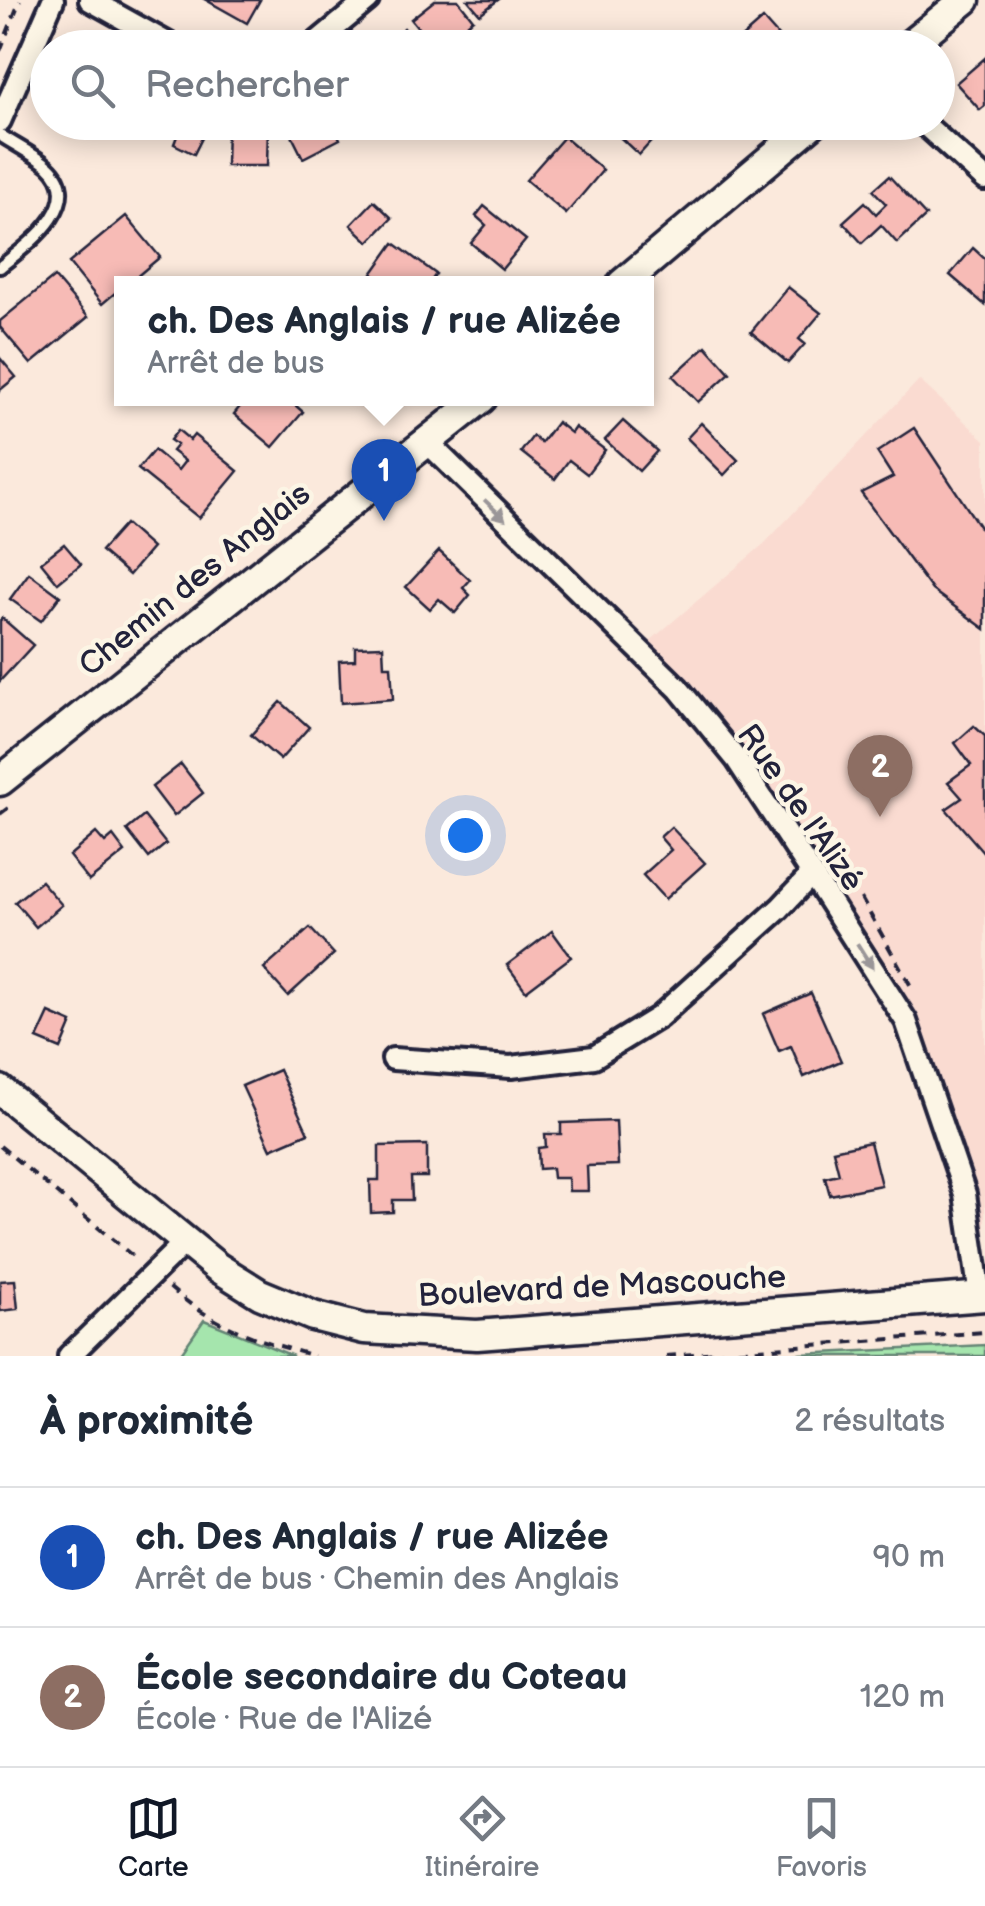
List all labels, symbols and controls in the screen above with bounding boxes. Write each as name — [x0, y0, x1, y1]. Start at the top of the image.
search box — [30, 30, 955, 140]
icon: search — [65, 58, 120, 113]
text: Rechercher — [145, 63, 349, 108]
popup — [114, 276, 654, 406]
text: ch. Des Anglais / rue Alizée — [147, 299, 621, 344]
text: Arrêt de bus — [147, 344, 324, 383]
pin: 1 — [352, 438, 416, 521]
street label: Chemin des Anglais — [71, 475, 319, 685]
one-way arrow — [483, 498, 507, 521]
street label: Rue de l'Alizé — [728, 717, 872, 899]
pin: 2 — [848, 734, 912, 817]
your location — [440, 810, 491, 861]
one-way arrow — [855, 943, 873, 970]
street label: Boulevard de Mascouche — [417, 1258, 787, 1316]
text: À proximité — [40, 1396, 253, 1447]
text: 2 résultats — [794, 1402, 945, 1441]
text: ch. Des Anglais / rue Alizée — [135, 1515, 609, 1560]
text: 1 — [66, 1538, 79, 1577]
text: 90 m — [873, 1538, 945, 1577]
text: Arrêt de bus · Chemin des Anglais — [135, 1560, 619, 1599]
text: École secondaire du Coteau — [135, 1655, 627, 1700]
text: 2 — [63, 1678, 82, 1717]
text: 120 m — [860, 1678, 945, 1717]
text: École · Rue de l'Alizé — [135, 1700, 432, 1739]
tab: Carte — [118, 1791, 189, 1884]
tab: Itinéraire — [425, 1791, 539, 1884]
tab: Favoris — [776, 1791, 867, 1884]

